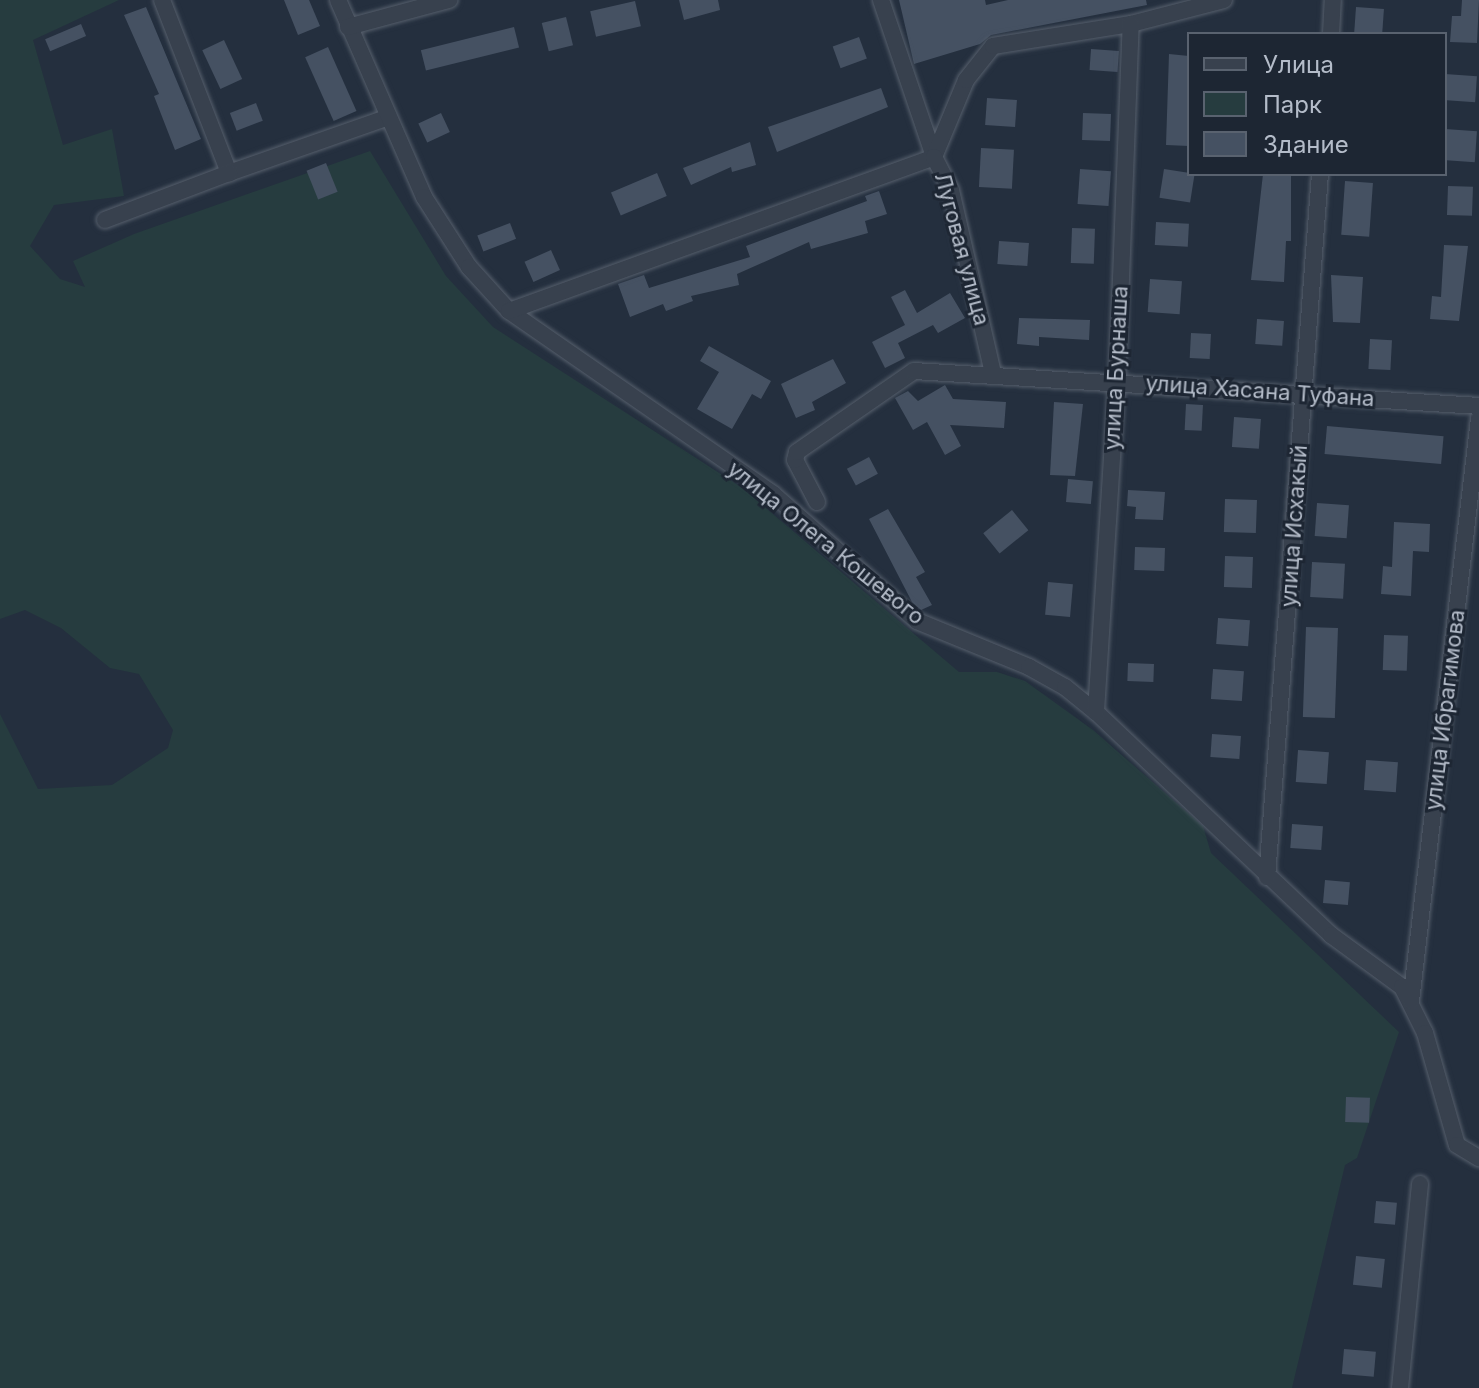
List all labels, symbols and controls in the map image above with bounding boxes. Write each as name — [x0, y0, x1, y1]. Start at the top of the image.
legend — [1187, 32, 1447, 176]
text: Улица — [1263, 50, 1334, 79]
text: Парк — [1263, 90, 1322, 119]
text: Здание — [1263, 130, 1349, 159]
street label: Луговая улица — [929, 170, 995, 328]
street label: улица Бурнаша — [1099, 285, 1133, 451]
street label: улица Хасана Туфана — [1145, 370, 1375, 412]
street label: улица Исхакый — [1275, 444, 1313, 608]
street label: улица Олега Кошевого — [722, 456, 930, 630]
street label: улица Ибрагимова — [1420, 608, 1470, 812]

